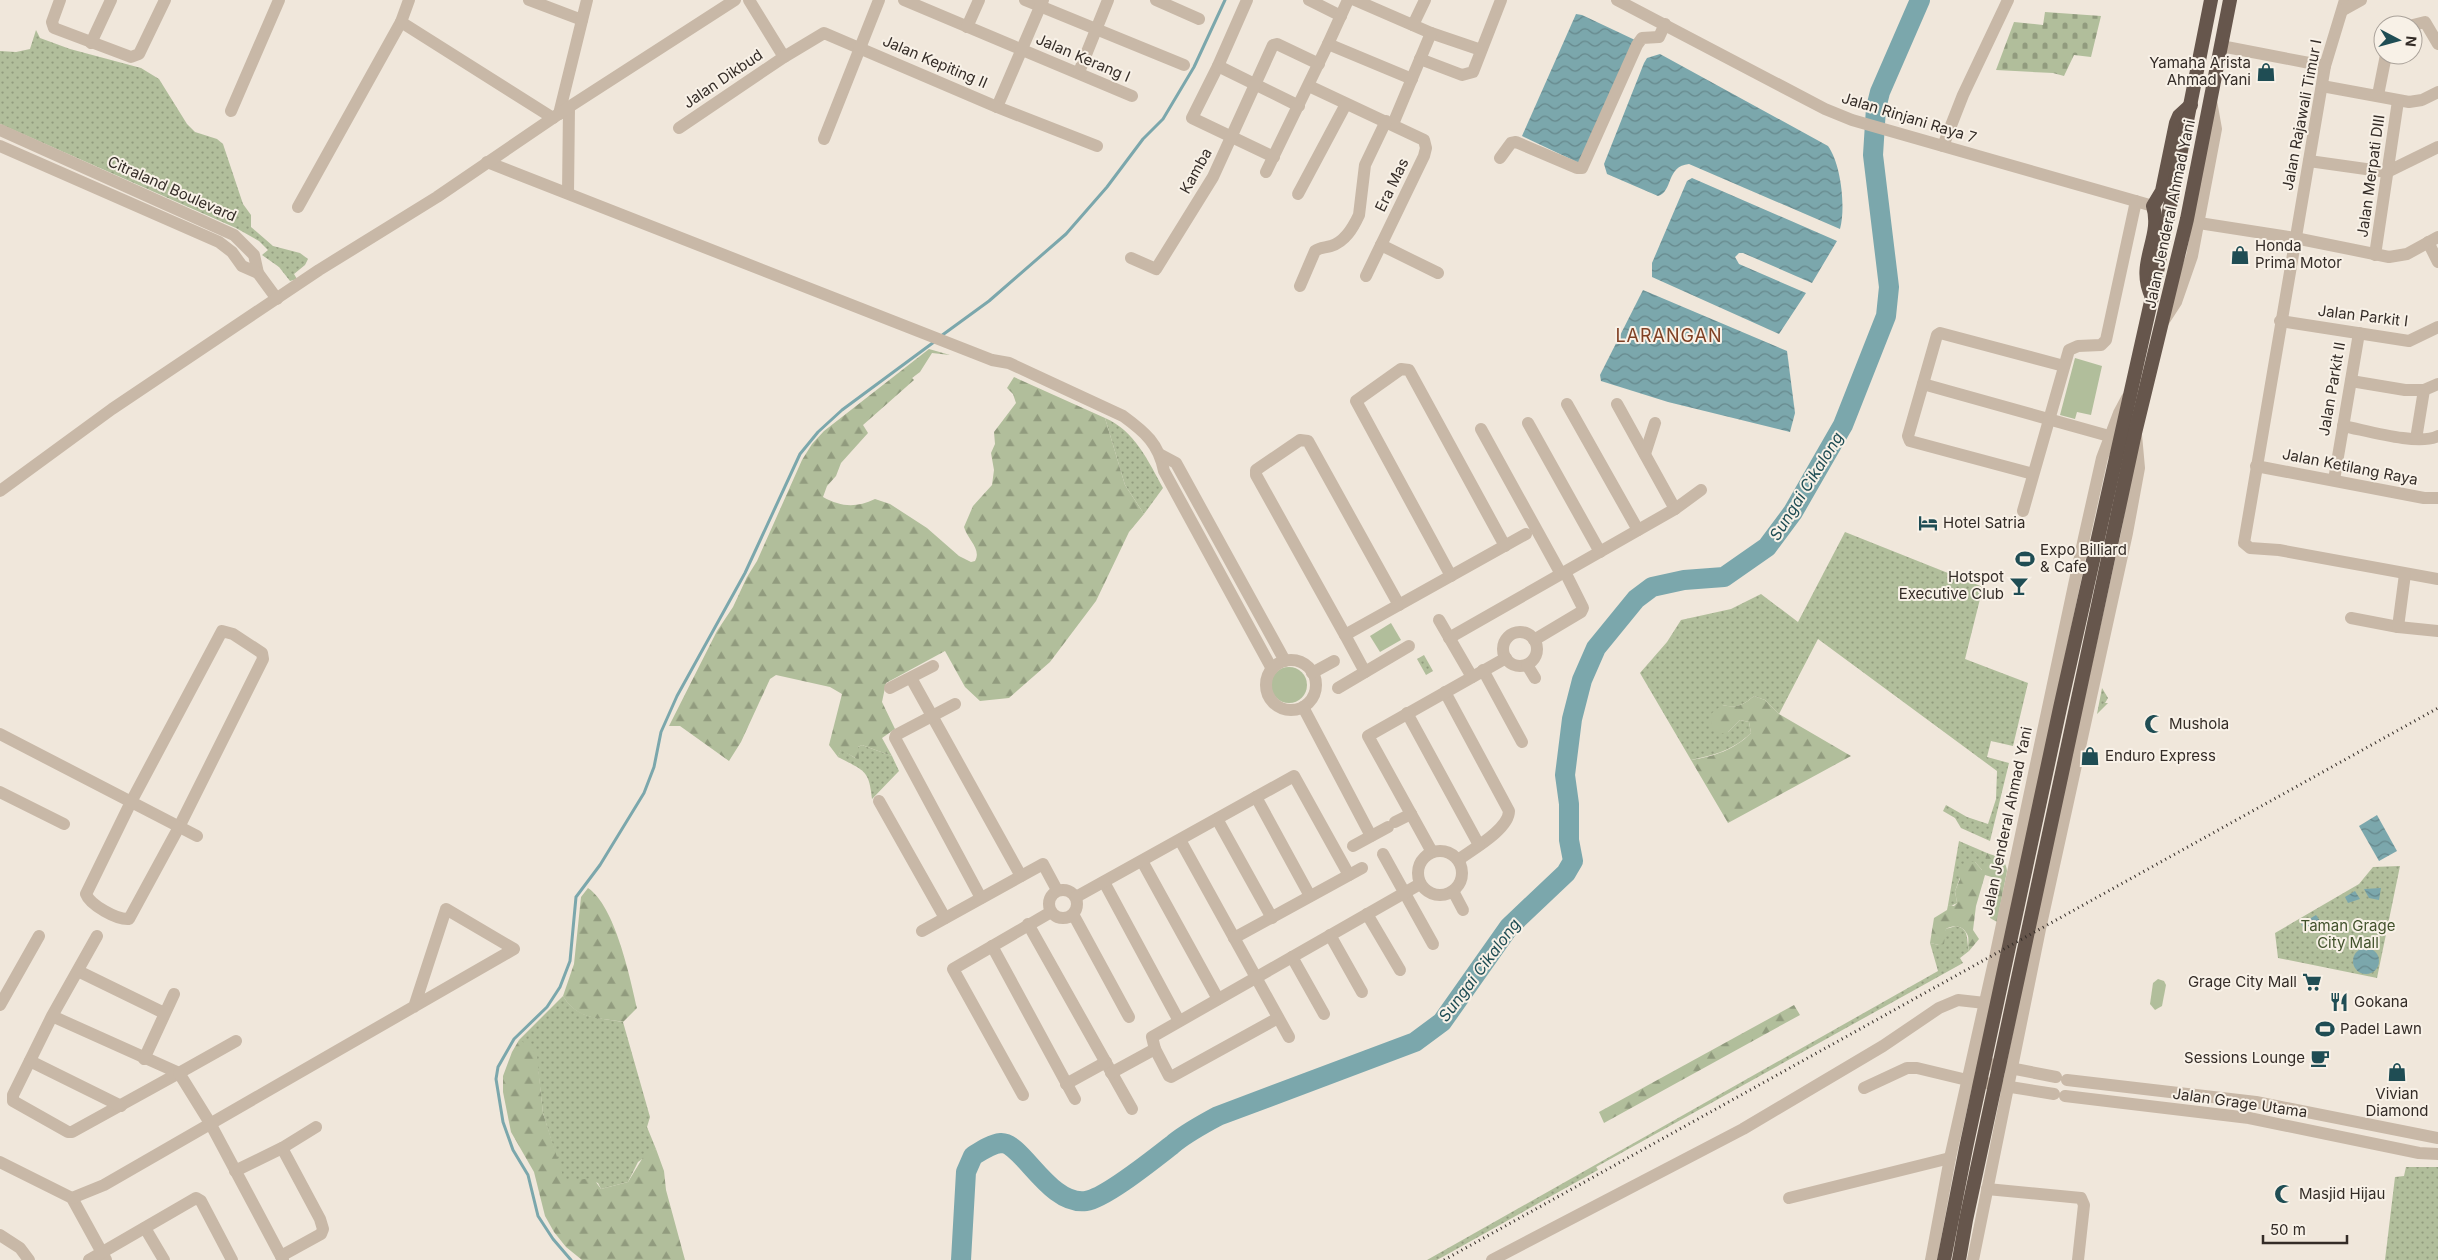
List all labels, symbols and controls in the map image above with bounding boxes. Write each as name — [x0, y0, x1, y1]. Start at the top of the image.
north arrow — [2373, 15, 2423, 65]
street label: Jalan Kerang I — [1033, 29, 1133, 86]
street label: Jalan Kepiting II — [880, 31, 990, 92]
text: N — [2402, 35, 2420, 48]
street label: Jalan Rajawali Timur I — [2278, 38, 2325, 192]
street label: Jalan Dikbud — [679, 45, 766, 112]
place label: Yamaha Arista Ahmad Yani — [2149, 53, 2251, 89]
shop icon: Yamaha Arista Ahmad Yani — [2255, 61, 2277, 83]
street label: Jalan Rinjani Raya 7 — [1839, 88, 1979, 147]
street label: Jalan Merpati DIII — [2352, 113, 2389, 239]
street label: Jalan Jenderal Ahmad Yani — [2140, 118, 2199, 310]
street label: Kamba — [1175, 145, 1216, 197]
street label: Citraland Boulevard — [105, 152, 240, 225]
street label: Era Mas — [1370, 155, 1413, 215]
place label: Honda Prima Motor — [2255, 236, 2342, 272]
shop icon: Honda Prima Motor — [2229, 244, 2251, 266]
street label: Jalan Parkit I — [2317, 301, 2409, 330]
district label: LARANGAN — [1615, 325, 1723, 346]
street label: Jalan Parkit II — [2314, 340, 2349, 437]
water label: Sungai Cikalong — [1765, 428, 1847, 544]
street label: Jalan Ketilang Raya — [2281, 444, 2420, 489]
hotel icon: Hotel Satria — [1917, 512, 1939, 534]
place label: Hotel Satria — [1943, 513, 2025, 532]
place label: Expo Billiard & Cafe — [2040, 540, 2127, 576]
sports icon: Expo Billiard & Cafe — [2014, 548, 2036, 570]
place label: Hotspot Executive Club — [1899, 567, 2004, 603]
bar icon: Hotspot Executive Club — [2008, 575, 2030, 597]
mosque icon: Mushola — [2143, 713, 2165, 735]
place label: Mushola — [2169, 714, 2229, 733]
street label: Jalan Jenderal Ahmad Yani — [1977, 725, 2036, 917]
shop icon: Enduro Express — [2079, 745, 2101, 767]
place label: Enduro Express — [2105, 746, 2216, 765]
water label: Sungai Cikalong — [1434, 914, 1524, 1025]
park label: Taman Grage City Mall — [2301, 916, 2395, 952]
supermarket icon: Grage City Mall — [2301, 971, 2323, 993]
place label: Grage City Mall — [2188, 972, 2297, 991]
restaurant icon: Gokana — [2328, 991, 2350, 1013]
place label: Gokana — [2354, 992, 2408, 1011]
sports icon: Padel Lawn — [2314, 1018, 2336, 1040]
place label: Padel Lawn — [2340, 1019, 2422, 1038]
cafe icon: Sessions Lounge — [2309, 1047, 2331, 1069]
place label: Sessions Lounge — [2184, 1048, 2305, 1067]
shop icon: Vivian Diamond — [2386, 1061, 2408, 1083]
street label: Jalan Grage Utama — [2172, 1084, 2309, 1121]
place label: Vivian Diamond — [2365, 1084, 2429, 1120]
mosque icon: Masjid Hijau — [2273, 1183, 2295, 1205]
place label: Masjid Hijau — [2299, 1184, 2385, 1203]
scale bar — [2263, 1212, 2347, 1244]
text: 50 m — [2270, 1220, 2306, 1239]

